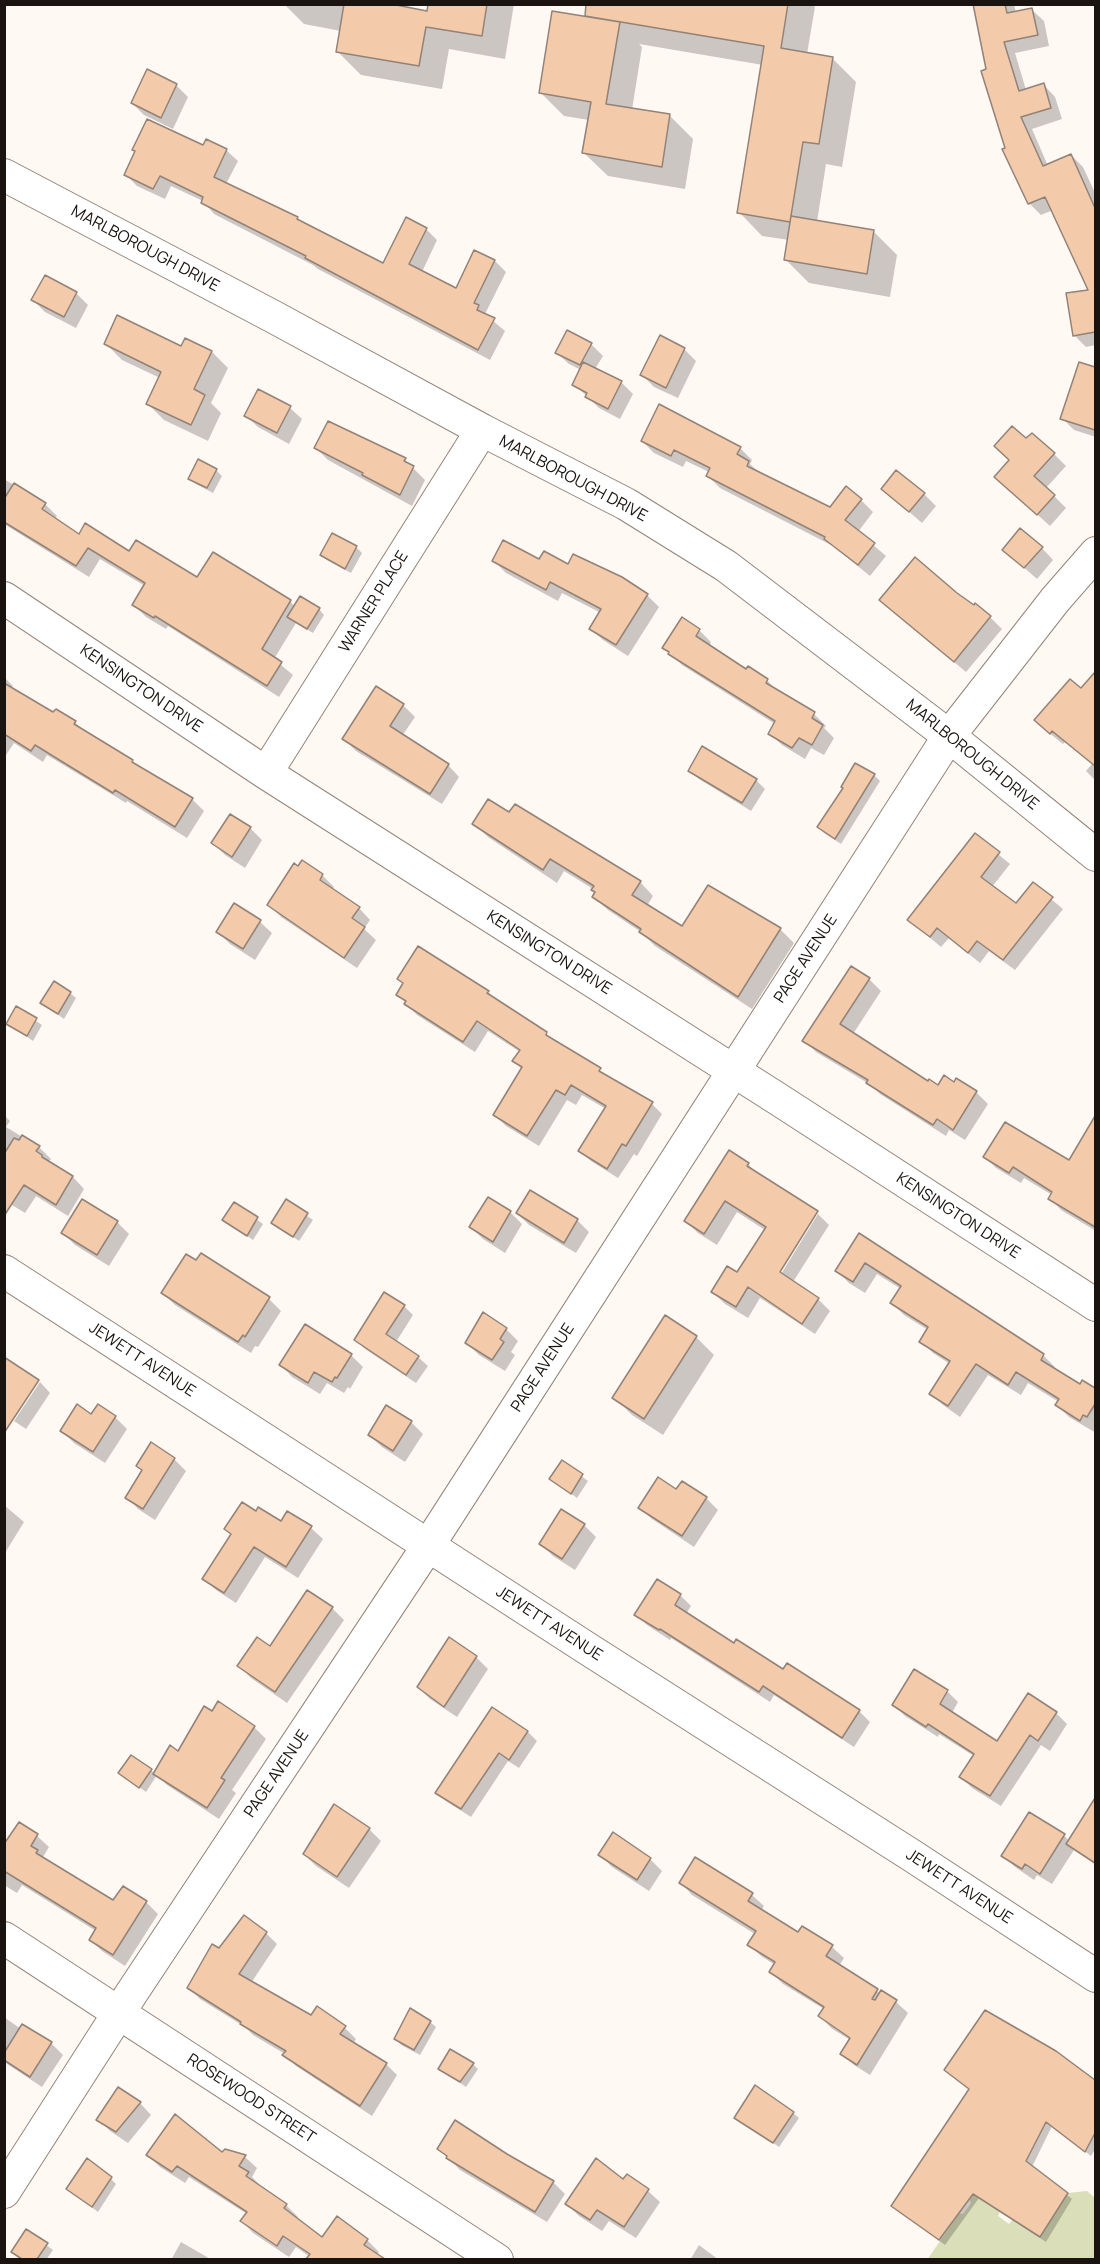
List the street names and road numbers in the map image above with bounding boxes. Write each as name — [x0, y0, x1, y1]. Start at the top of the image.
street label: MARLBOROUGH DRIVE — [68, 202, 222, 296]
street label: MARLBOROUGH DRIVE — [496, 432, 650, 526]
street label: WARNER PLACE — [335, 548, 413, 656]
street label: KENSINGTON DRIVE — [76, 641, 206, 737]
street label: MARLBOROUGH DRIVE — [902, 696, 1042, 814]
street label: KENSINGTON DRIVE — [483, 907, 615, 999]
street label: PAGE AVENUE — [770, 911, 842, 1007]
street label: KENSINGTON DRIVE — [893, 1169, 1023, 1263]
street label: JEWETT AVENUE — [85, 1318, 199, 1402]
street label: PAGE AVENUE — [507, 1320, 579, 1416]
street label: JEWETT AVENUE — [492, 1582, 606, 1666]
street label: PAGE AVENUE — [241, 1727, 313, 1821]
street label: JEWETT AVENUE — [902, 1845, 1016, 1929]
street label: ROSEWOOD STREET — [183, 2050, 319, 2148]

